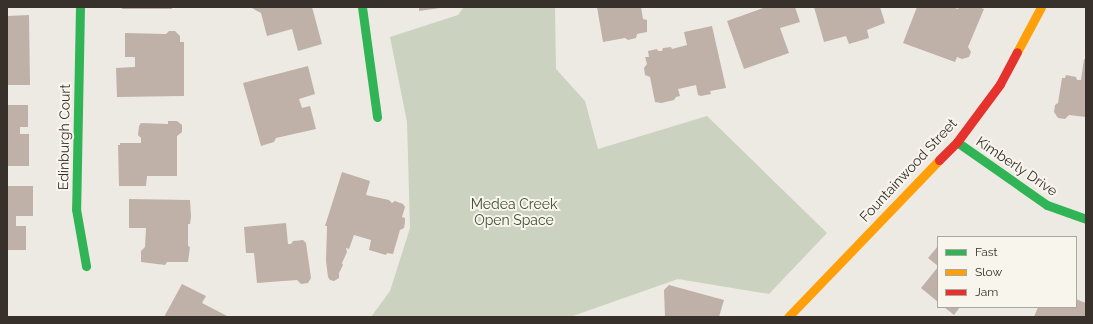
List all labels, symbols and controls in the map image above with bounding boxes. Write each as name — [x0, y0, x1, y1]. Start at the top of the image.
street label: Edinburgh Court — [55, 84, 73, 190]
street label: Fountainwood Street — [856, 115, 960, 225]
street label: Kimberly Drive — [973, 133, 1061, 199]
park label: Medea Creek Open Space — [471, 196, 557, 228]
legend — [937, 236, 1077, 308]
text: Fast — [975, 245, 998, 259]
text: Slow — [975, 265, 1002, 279]
text: Jam — [975, 285, 998, 299]

